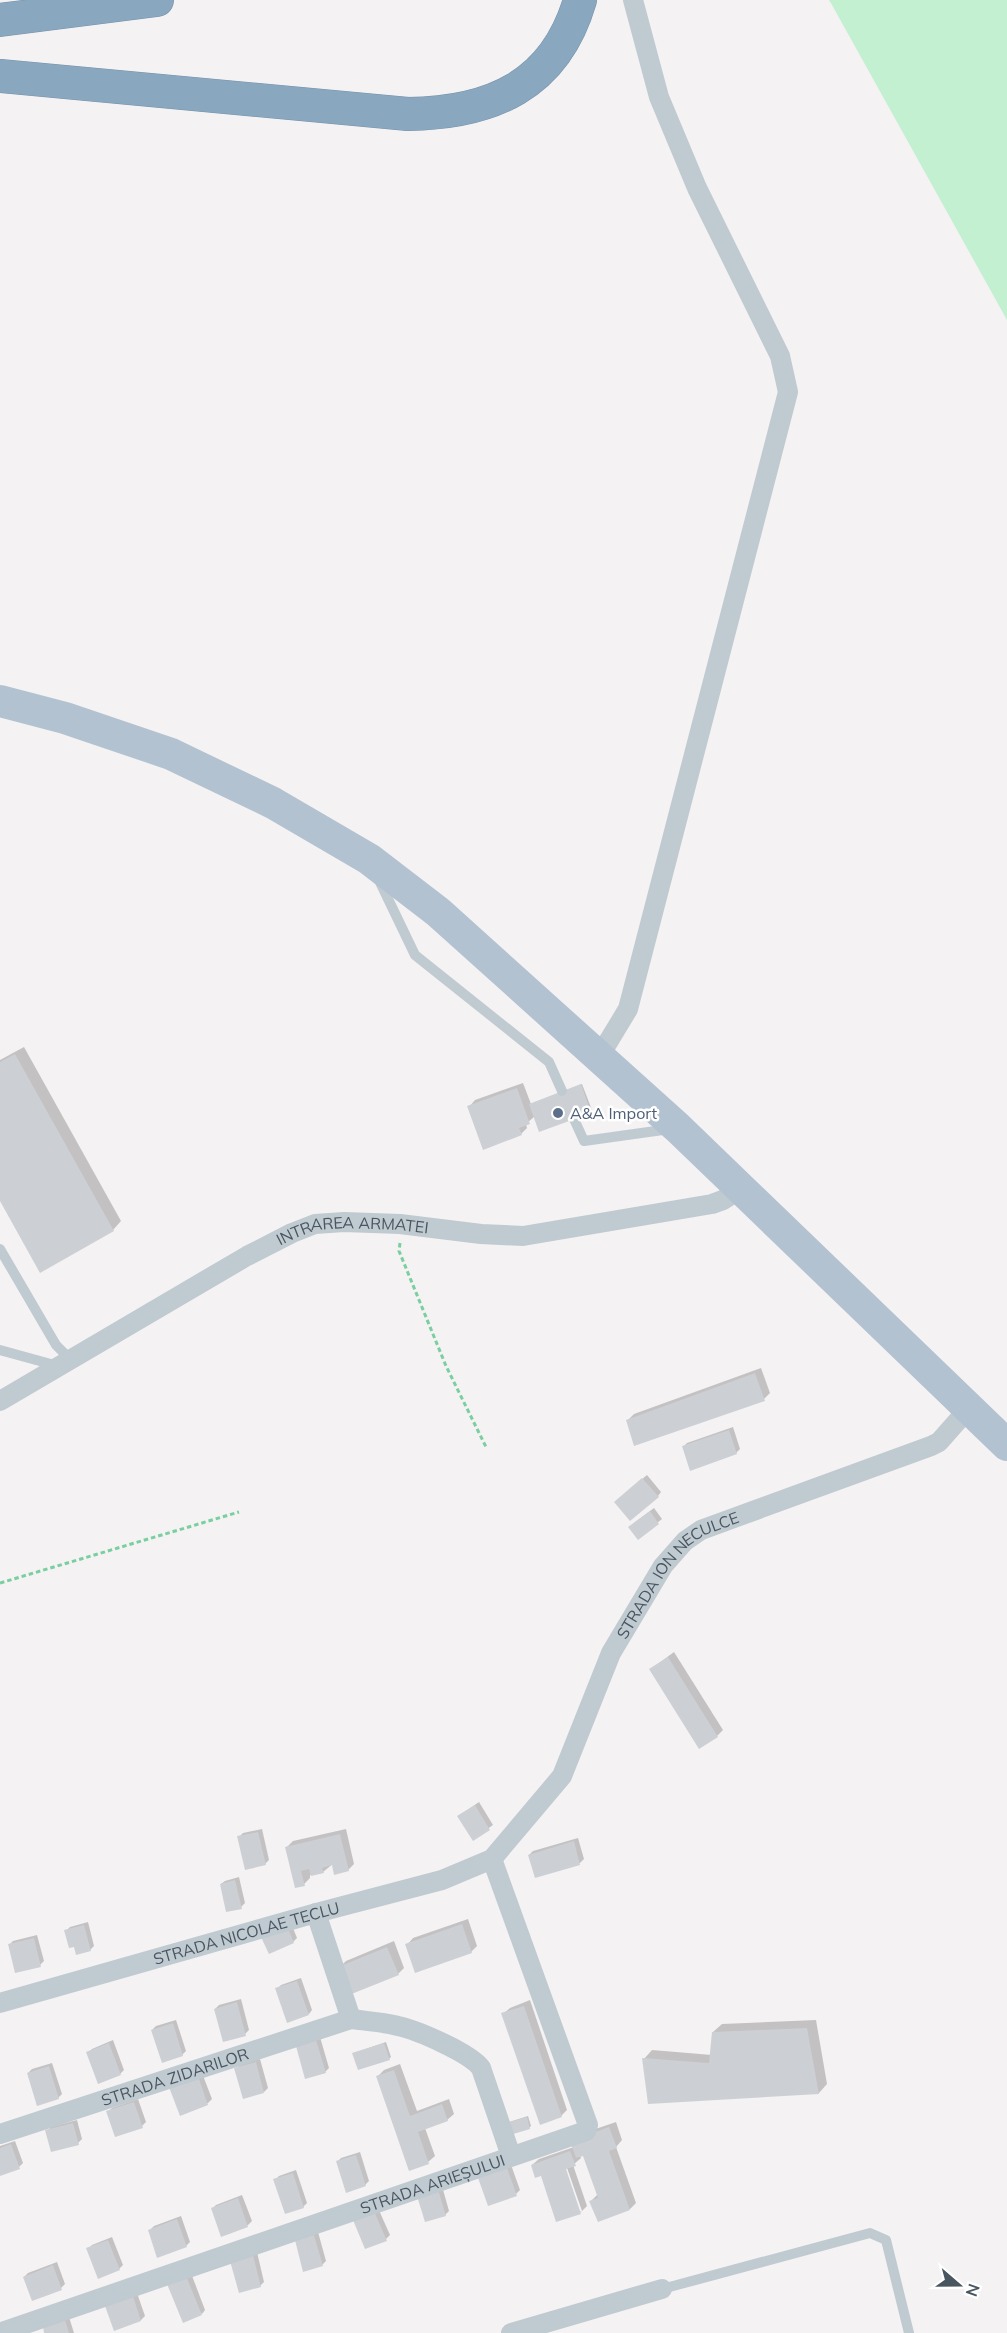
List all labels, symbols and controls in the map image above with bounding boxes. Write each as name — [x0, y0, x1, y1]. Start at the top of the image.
place label: A&A Import — [570, 1103, 658, 1123]
marker: A&A Import — [551, 1106, 565, 1120]
street label: INTRAREA ARMATEI — [273, 1212, 430, 1249]
street label: STRADA ION NECULCE — [612, 1507, 741, 1642]
street label: STRADA NICOLAE TECLU — [151, 1897, 342, 1969]
street label: STRADA ZIDARILOR — [99, 2043, 251, 2110]
street label: STRADA ARIEȘULUI — [357, 2150, 507, 2218]
north arrow — [929, 2255, 989, 2315]
text: N — [962, 2281, 985, 2299]

